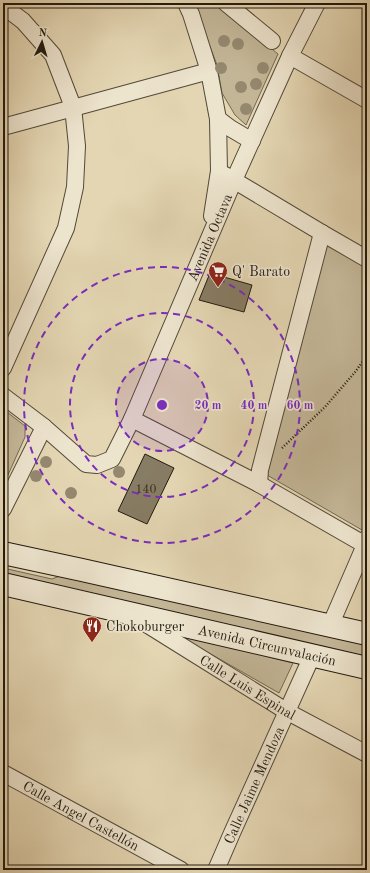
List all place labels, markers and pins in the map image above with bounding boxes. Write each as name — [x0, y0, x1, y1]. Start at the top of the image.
supermarket icon: Q' Barato — [207, 260, 229, 288]
place label: Q' Barato — [232, 265, 290, 279]
centre of rings — [155, 398, 169, 412]
restaurant icon: Chokoburger — [81, 615, 103, 643]
place label: Chokoburger — [106, 620, 185, 634]

